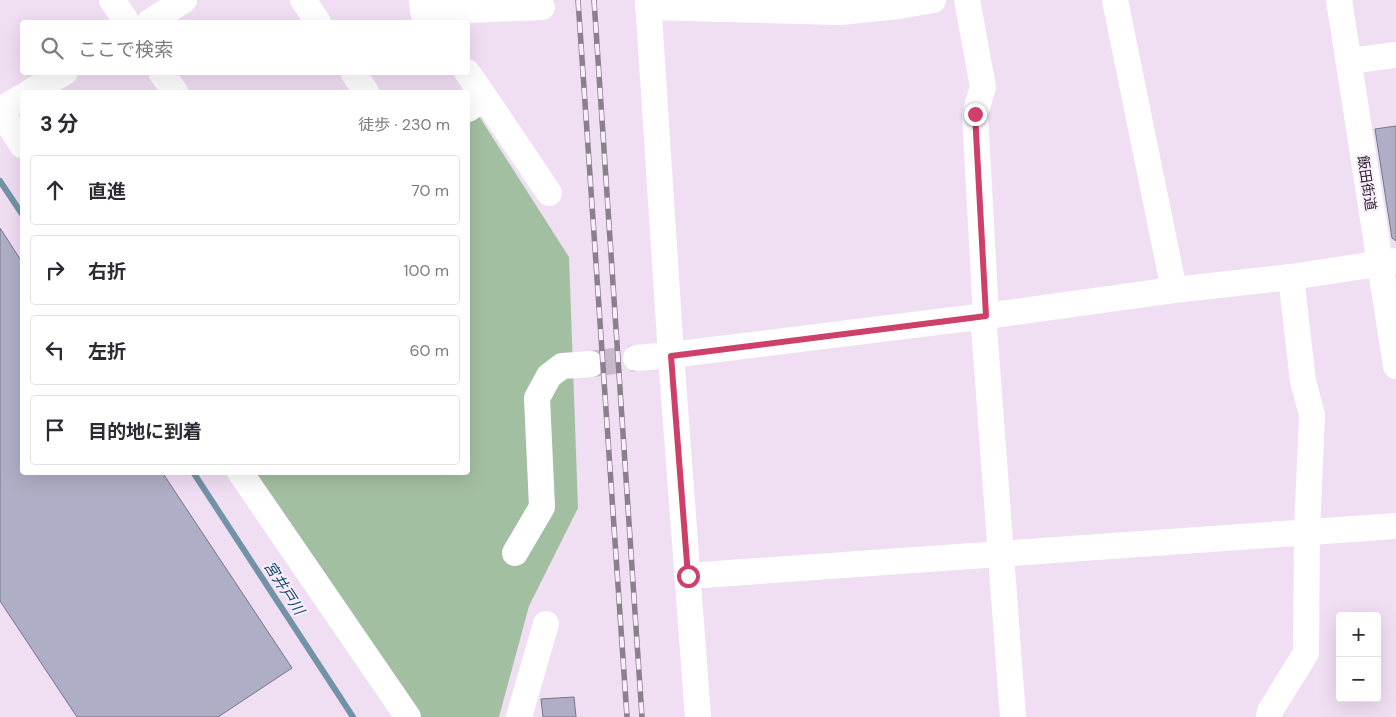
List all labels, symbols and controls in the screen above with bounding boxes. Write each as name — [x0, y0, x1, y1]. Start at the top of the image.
search box — [20, 20, 470, 75]
icon: search — [38, 34, 66, 62]
text: ここで検索 — [78, 37, 173, 62]
route end — [964, 103, 987, 126]
text: 3 分 — [40, 110, 79, 138]
text: 徒歩 · 230 m — [358, 114, 450, 135]
street label: 飯田街道 — [1354, 154, 1380, 212]
icon: ahead — [41, 176, 69, 204]
text: 直進 — [88, 179, 126, 204]
text: 70 m — [411, 180, 449, 201]
icon: right — [41, 256, 69, 284]
text: 右折 — [88, 259, 126, 284]
text: 100 m — [404, 260, 449, 281]
icon: left — [41, 336, 69, 364]
text: 左折 — [88, 339, 126, 364]
text: 60 m — [409, 340, 449, 361]
icon: arrive — [41, 416, 69, 444]
text: 目的地に到着 — [88, 419, 202, 444]
water label: 宮井戸川 — [259, 557, 310, 620]
route start — [677, 565, 700, 588]
map controls — [1336, 612, 1381, 702]
button: + — [1336, 612, 1381, 657]
button: − — [1336, 657, 1381, 702]

